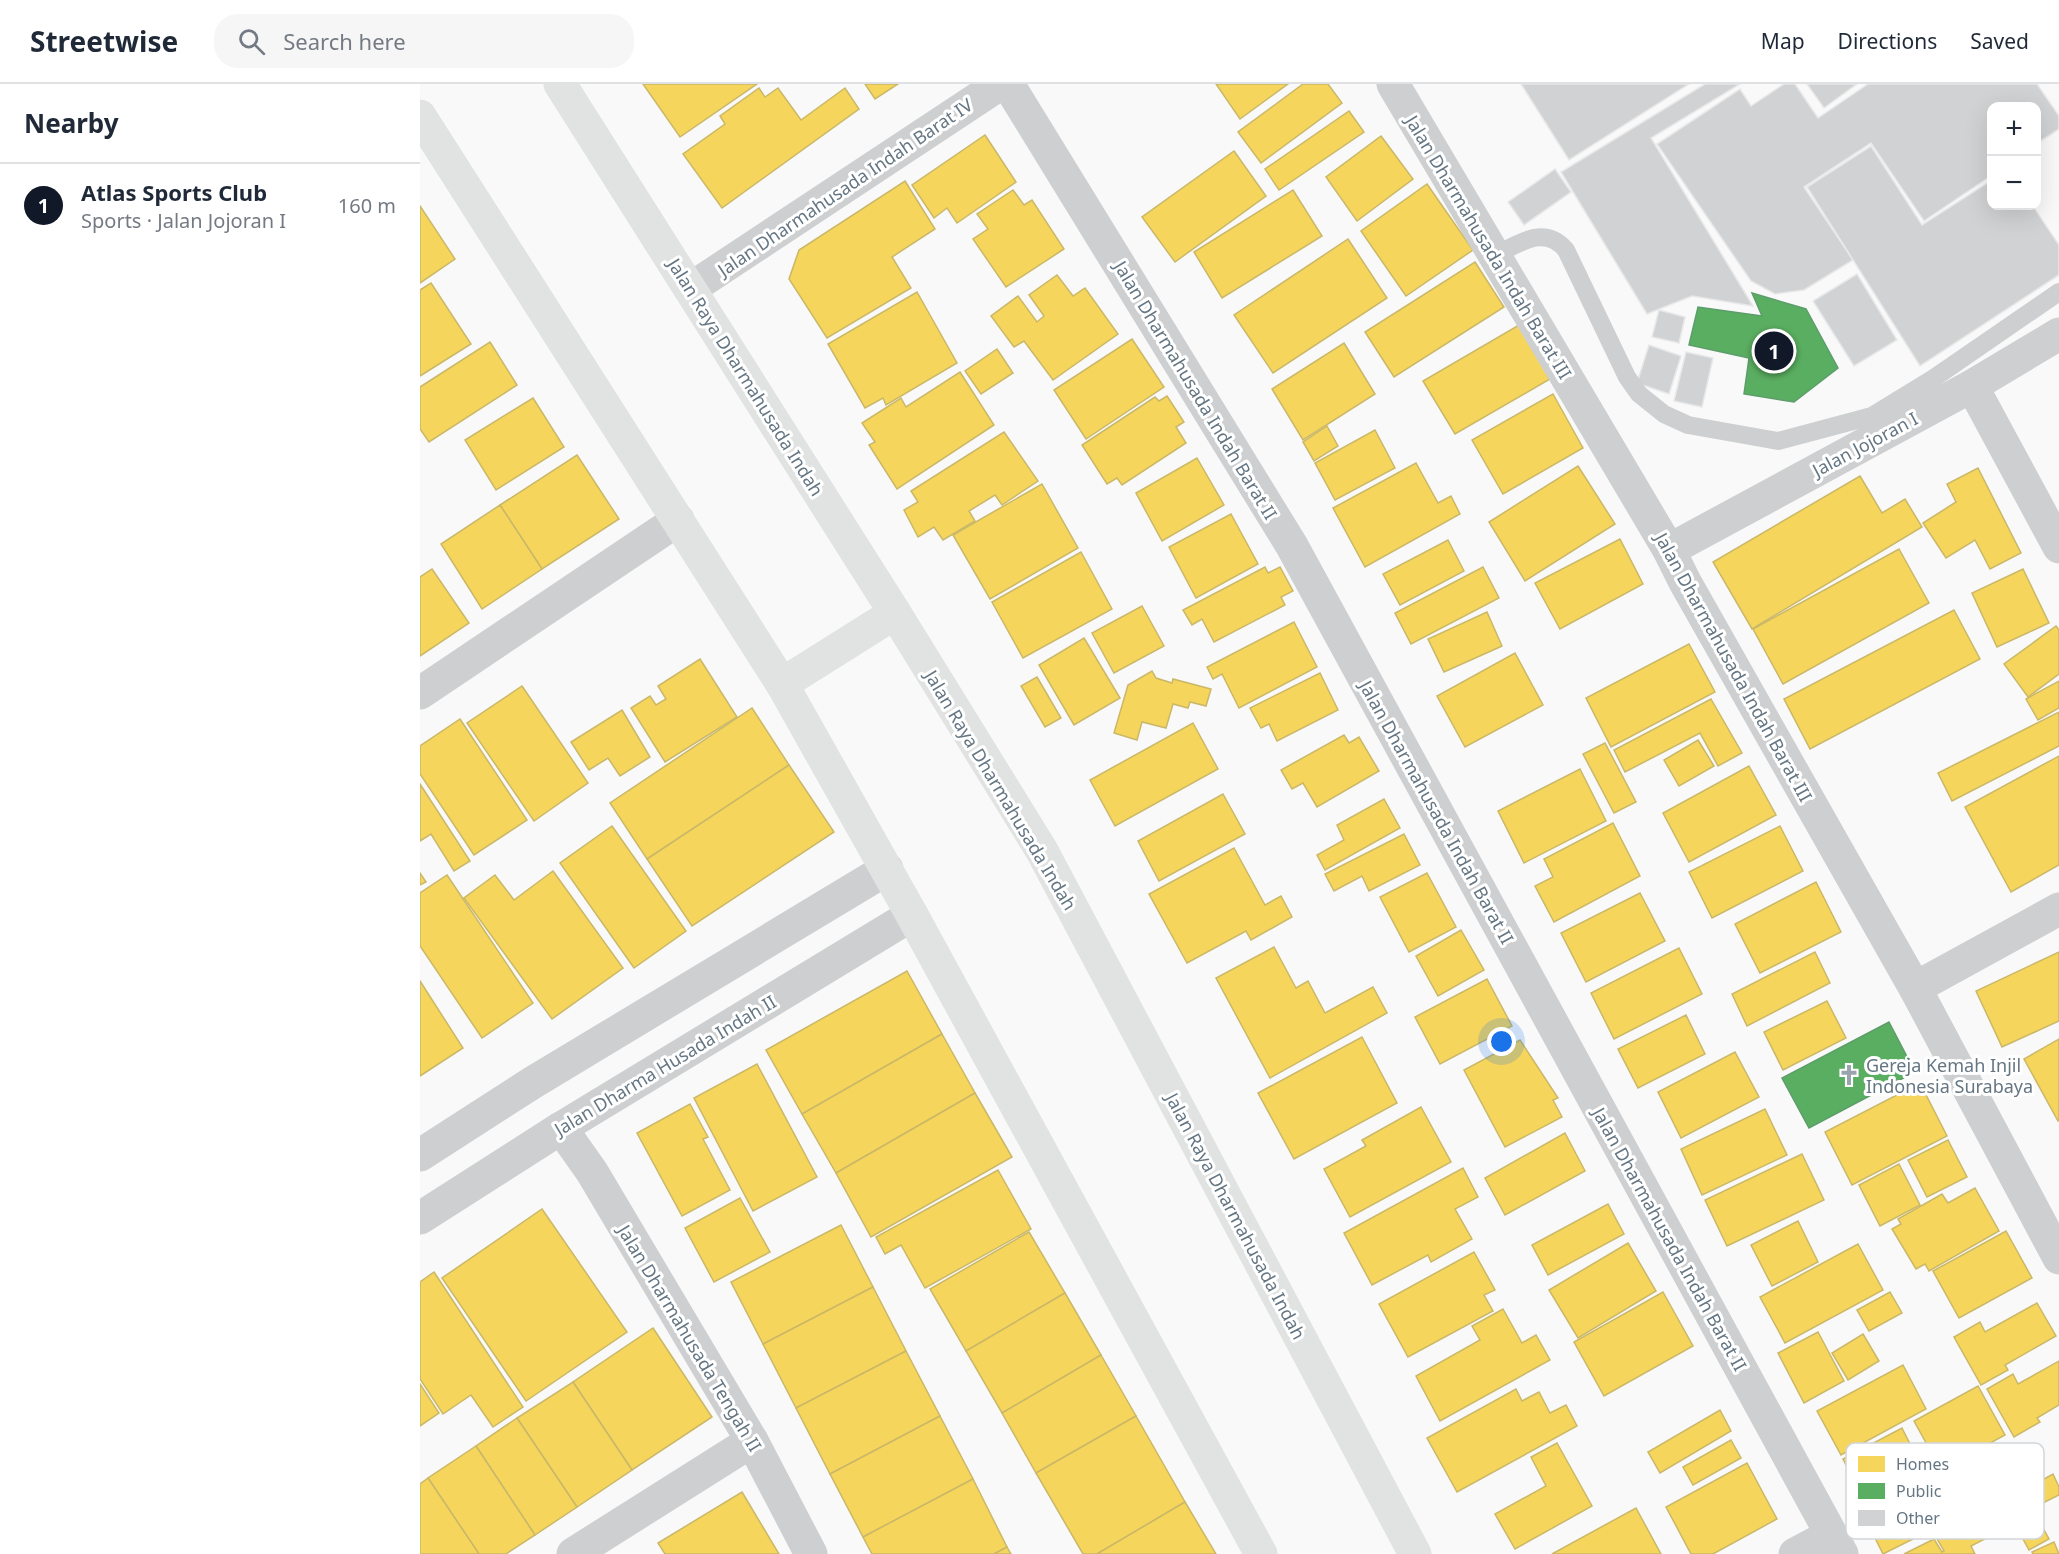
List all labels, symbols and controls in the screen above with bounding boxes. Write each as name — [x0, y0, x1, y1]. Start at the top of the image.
search box — [214, 14, 634, 68]
text: Streetwise — [30, 22, 178, 60]
icon: search — [235, 25, 268, 58]
text: Search here — [283, 26, 406, 56]
text: Map — [1761, 27, 1805, 55]
text: Directions — [1838, 27, 1937, 55]
text: Saved — [1970, 27, 2029, 55]
street label: Jalan Dharmahusada Indah Barat IV — [711, 92, 977, 283]
map controls — [1987, 102, 2041, 210]
button: + — [1987, 102, 2041, 156]
text: Nearby — [24, 105, 119, 141]
street label: Jalan Dharmahusada Indah Barat III — [1399, 109, 1578, 383]
button: − — [1987, 156, 2041, 210]
text: Atlas Sports Club — [81, 177, 267, 207]
text: 1 — [38, 192, 49, 219]
text: 160 m — [338, 192, 396, 219]
text: Sports · Jalan Jojoran I — [81, 207, 286, 234]
street label: Jalan Raya Dharmahusada Indah — [662, 252, 829, 500]
street label: Jalan Dharmahusada Indah Barat II — [1108, 255, 1283, 524]
pin: 1 — [1754, 328, 1794, 374]
street label: Jalan Jojoran I — [1806, 406, 1922, 483]
street label: Jalan Dharmahusada Indah Barat III — [1649, 527, 1818, 806]
street label: Jalan Raya Dharmahusada Indah — [919, 664, 1082, 914]
street label: Jalan Dharmahusada Indah Barat II — [1353, 674, 1520, 948]
street label: Jalan Dharma Husada Indah II — [548, 989, 780, 1142]
your location — [1487, 1027, 1516, 1056]
place label: Gereja Kemah Injil Indonesia Surabaya — [1866, 1053, 2033, 1098]
church icon: Gereja Kemah Injil Indonesia Surabaya — [1837, 1063, 1861, 1087]
street label: Jalan Raya Dharmahusada Indah — [1160, 1087, 1311, 1343]
street label: Jalan Dharmahusada Indah Barat II — [1586, 1101, 1753, 1375]
street label: Jalan Dharmahusada Tengah II — [612, 1219, 767, 1456]
legend — [1846, 1443, 2044, 1539]
text: Homes — [1896, 1453, 1949, 1475]
text: Public — [1896, 1480, 1942, 1502]
text: Other — [1896, 1507, 1940, 1529]

